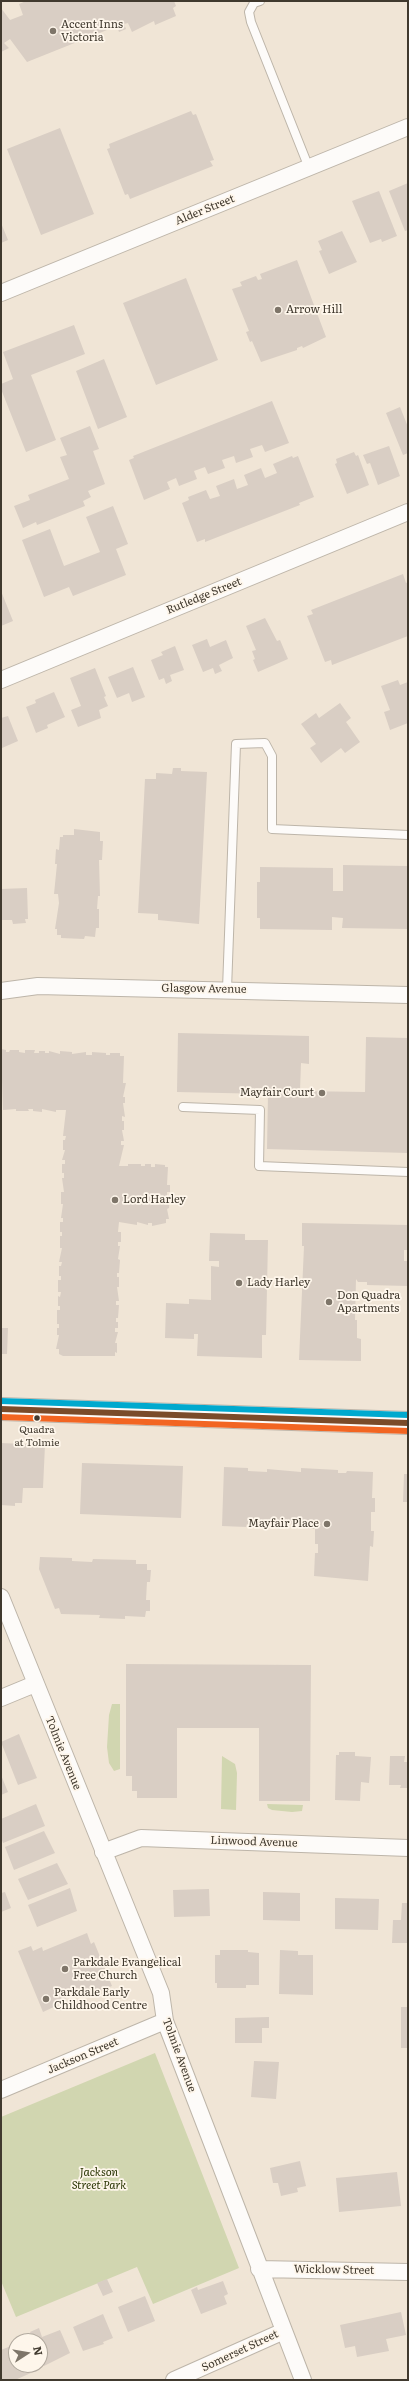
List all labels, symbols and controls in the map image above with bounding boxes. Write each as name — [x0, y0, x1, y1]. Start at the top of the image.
place label: Accent Inns Victoria — [61, 18, 123, 44]
marker: Accent Inns Victoria — [48, 26, 58, 36]
street label: Alder Street — [173, 192, 237, 228]
place label: Arrow Hill — [286, 303, 342, 317]
marker: Arrow Hill — [273, 305, 283, 315]
street label: Rutledge Street — [164, 575, 244, 617]
street label: Glasgow Avenue — [161, 982, 247, 996]
place label: Mayfair Court — [240, 1086, 314, 1100]
marker: Mayfair Court — [317, 1088, 327, 1098]
place label: Lord Harley — [123, 1193, 186, 1207]
marker: Lord Harley — [110, 1195, 120, 1205]
place label: Lady Harley — [247, 1276, 310, 1290]
marker: Lady Harley — [234, 1278, 244, 1288]
place label: Don Quadra Apartments — [337, 1289, 400, 1315]
marker: Don Quadra Apartments — [324, 1297, 334, 1307]
marker: Quadra at Tolmie — [32, 1413, 42, 1423]
place label: Quadra at Tolmie — [14, 1424, 60, 1448]
place label: Mayfair Place — [248, 1517, 319, 1531]
marker: Mayfair Place — [322, 1519, 332, 1529]
street label: Tolmie Avenue — [42, 1714, 84, 1792]
street label: Linwood Avenue — [210, 1834, 298, 1850]
place label: Parkdale Evangelical Free Church — [73, 1956, 181, 1982]
marker: Parkdale Evangelical Free Church — [60, 1964, 70, 1974]
place label: Parkdale Early Childhood Centre — [54, 1986, 147, 2012]
marker: Parkdale Early Childhood Centre — [41, 1994, 51, 2004]
street label: Tolmie Avenue — [159, 2016, 199, 2094]
street label: Jackson Street — [45, 2035, 121, 2077]
park label: Jackson Street Park — [72, 2166, 126, 2192]
street label: Wicklow Street — [294, 2263, 374, 2277]
street label: Somerset Street — [200, 2327, 280, 2375]
north arrow — [8, 2333, 48, 2373]
text: N — [30, 2345, 48, 2357]

